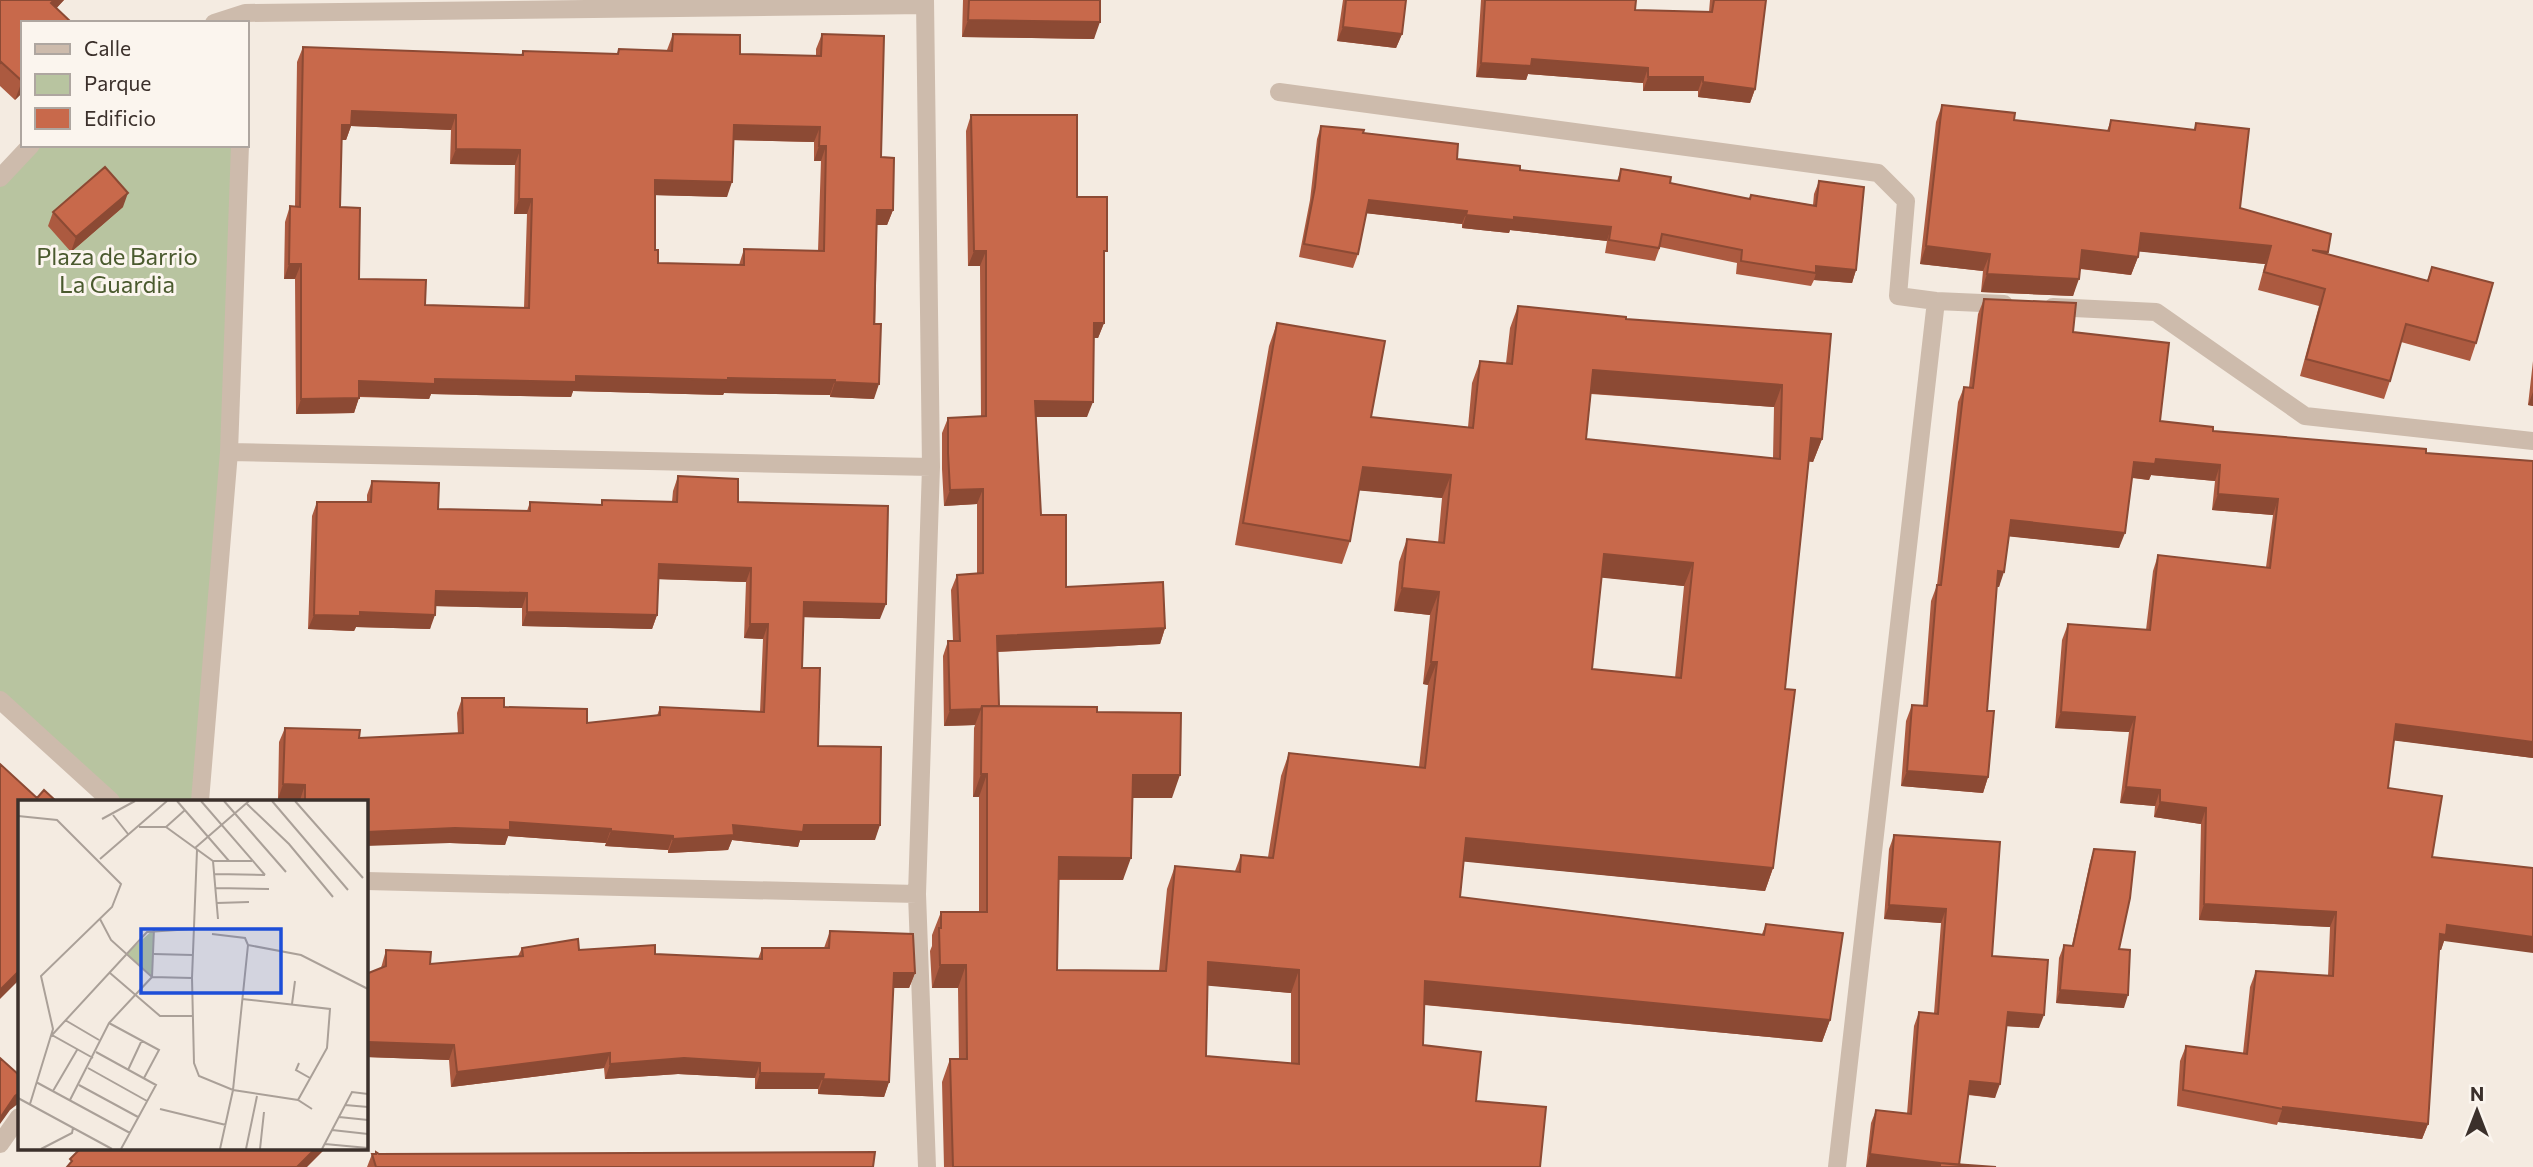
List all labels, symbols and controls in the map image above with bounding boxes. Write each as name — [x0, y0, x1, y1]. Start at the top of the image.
legend — [21, 21, 248, 147]
text: Calle — [84, 35, 131, 60]
text: Parque — [84, 70, 151, 95]
text: Edificio — [84, 105, 156, 130]
park label: Plaza de Barrio La Guardia — [36, 241, 198, 298]
inset map — [18, 800, 368, 1150]
north arrow — [2442, 1076, 2512, 1146]
text: N — [2470, 1082, 2484, 1105]

